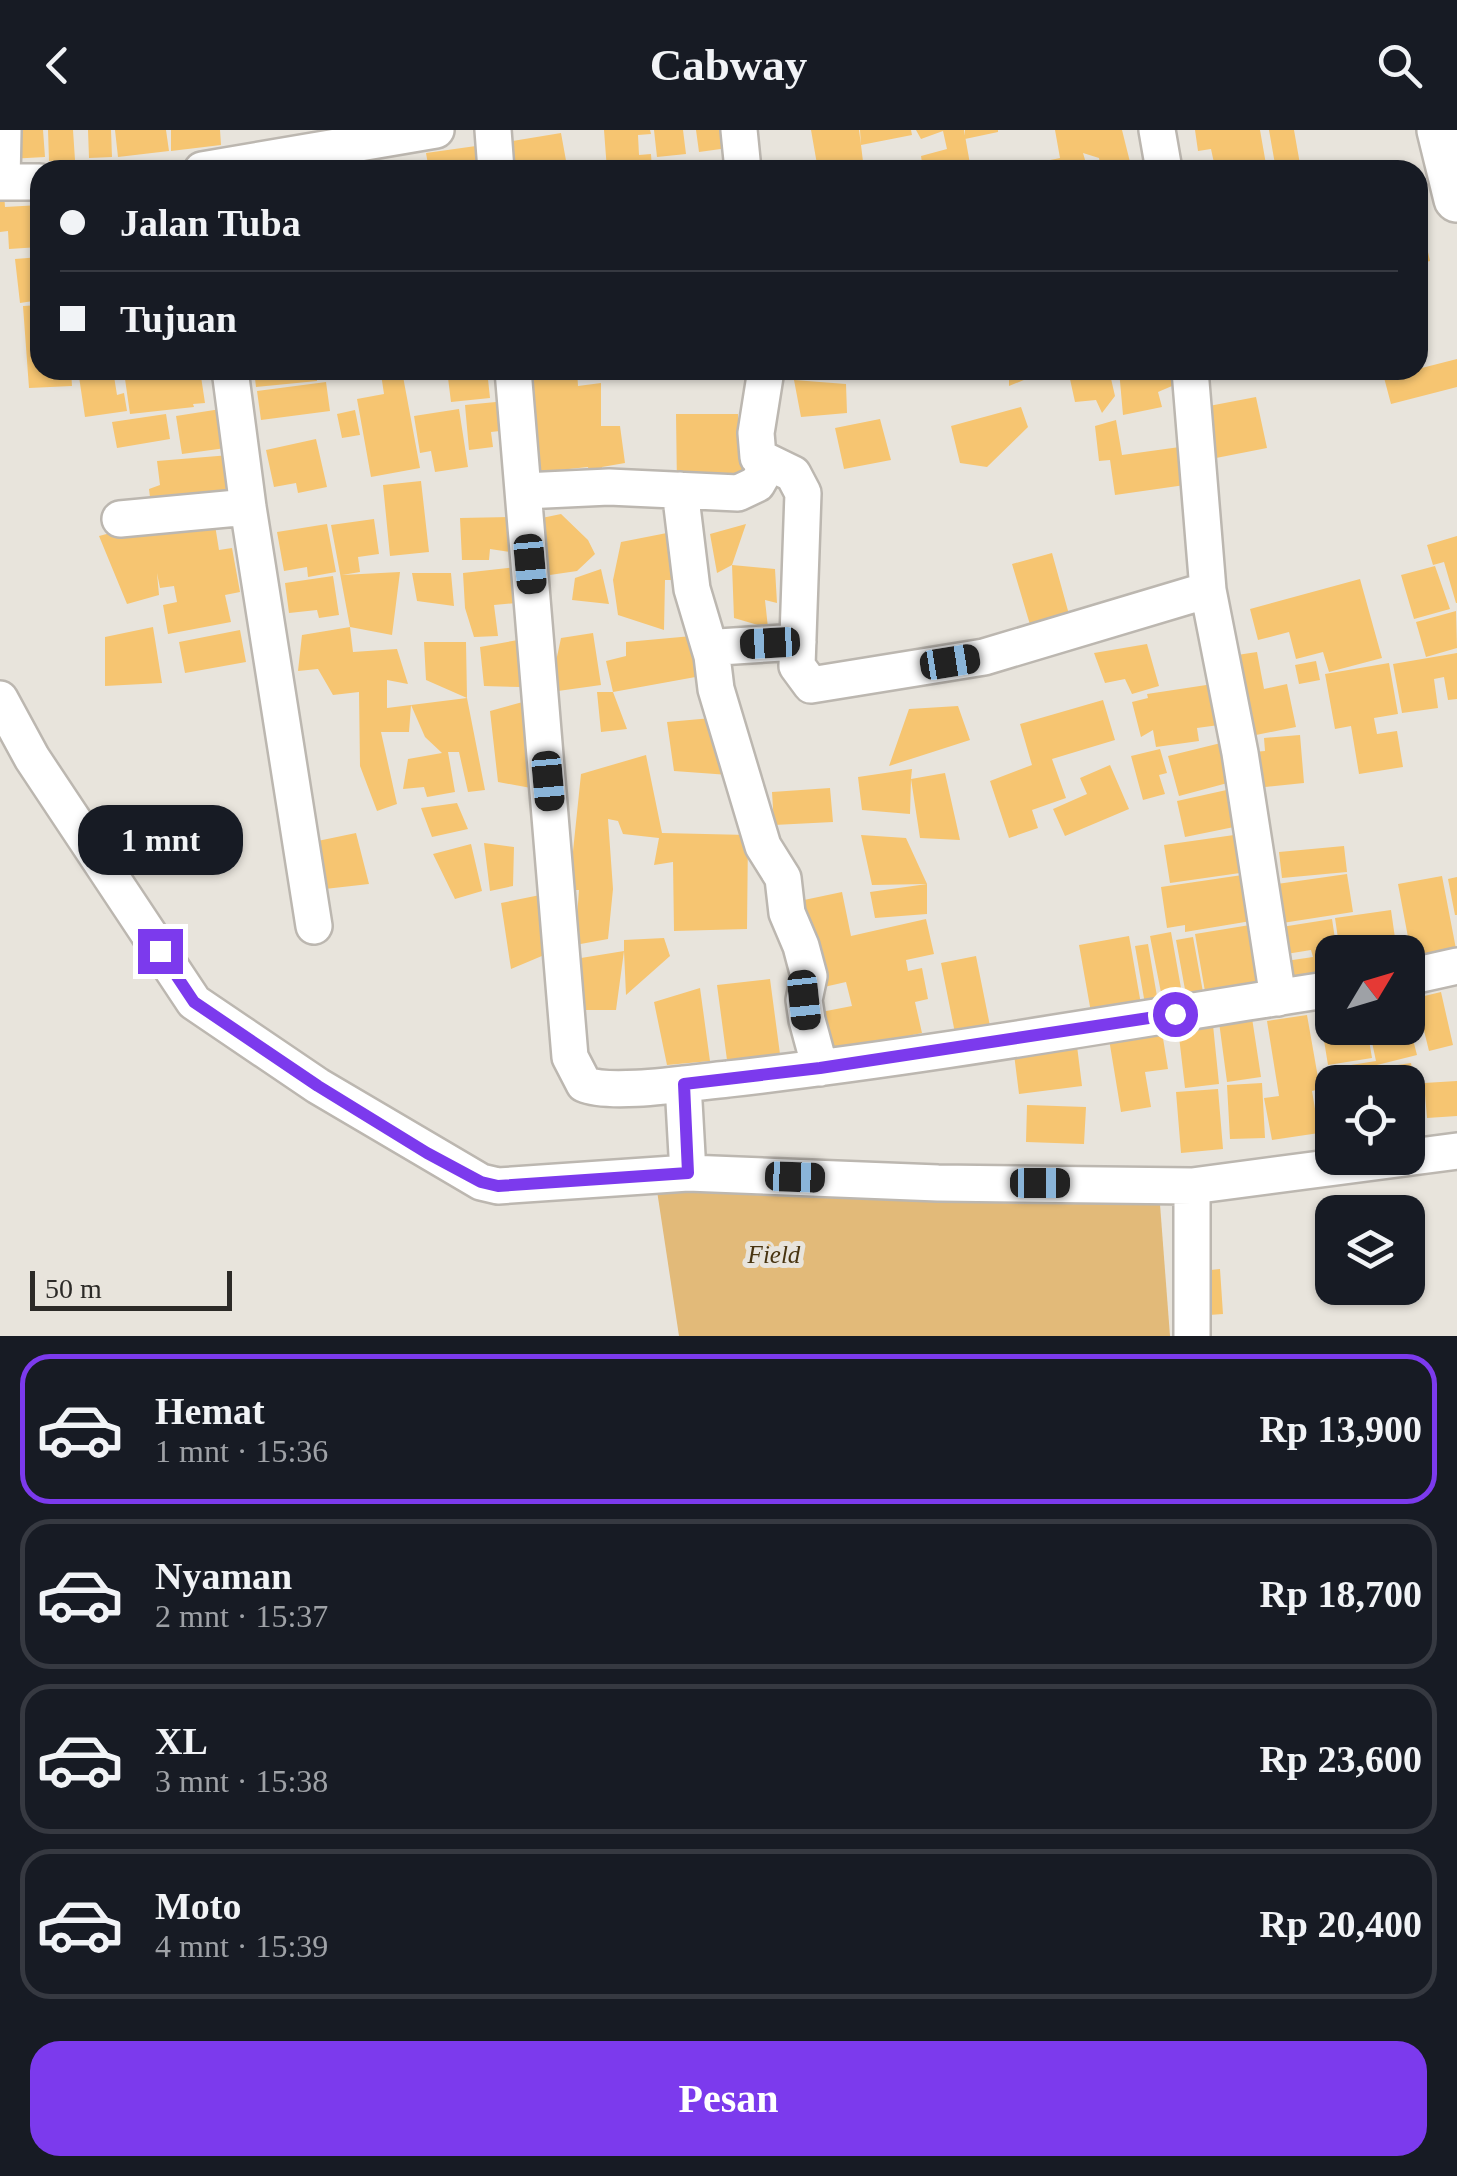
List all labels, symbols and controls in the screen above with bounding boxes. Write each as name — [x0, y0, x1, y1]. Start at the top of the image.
icon: back — [30, 38, 85, 93]
icon: search — [1372, 38, 1427, 93]
text: Cabway — [650, 40, 807, 90]
text: Jalan Tuba — [120, 202, 301, 244]
text: Tujuan — [120, 298, 237, 340]
car — [512, 533, 548, 595]
car — [739, 626, 801, 660]
car — [918, 642, 982, 682]
car — [530, 750, 566, 812]
callout: 1 mnt — [78, 806, 242, 876]
text: 1 mnt — [121, 822, 200, 858]
route end — [138, 929, 183, 974]
north arrow — [1315, 935, 1425, 1045]
map controls — [1315, 935, 1425, 1305]
car — [786, 969, 822, 1031]
route start — [1153, 992, 1198, 1037]
button: locate — [1315, 1065, 1425, 1175]
car — [764, 1161, 826, 1193]
car — [1010, 1168, 1070, 1198]
button: layers — [1315, 1195, 1425, 1305]
park label: Field — [747, 1241, 801, 1268]
scale bar — [30, 1266, 232, 1310]
text: 50 m — [45, 1273, 102, 1304]
icon: car — [35, 1384, 125, 1474]
text: Hemat — [155, 1390, 265, 1432]
text: Rp 13,900 — [1259, 1408, 1422, 1450]
text: 1 mnt · 15:36 — [155, 1433, 328, 1469]
icon: car — [35, 1549, 125, 1639]
text: Nyaman — [155, 1555, 292, 1597]
text: Rp 18,700 — [1259, 1573, 1422, 1615]
text: 2 mnt · 15:37 — [155, 1598, 328, 1634]
icon: car — [35, 1714, 125, 1804]
text: XL — [155, 1720, 208, 1762]
text: Rp 23,600 — [1259, 1738, 1422, 1780]
text: 3 mnt · 15:38 — [155, 1763, 328, 1799]
icon: car — [35, 1879, 125, 1969]
text: Moto — [155, 1885, 242, 1927]
text: Rp 20,400 — [1259, 1903, 1422, 1945]
text: 4 mnt · 15:39 — [155, 1928, 328, 1964]
button: Pesan — [30, 2041, 1427, 2156]

